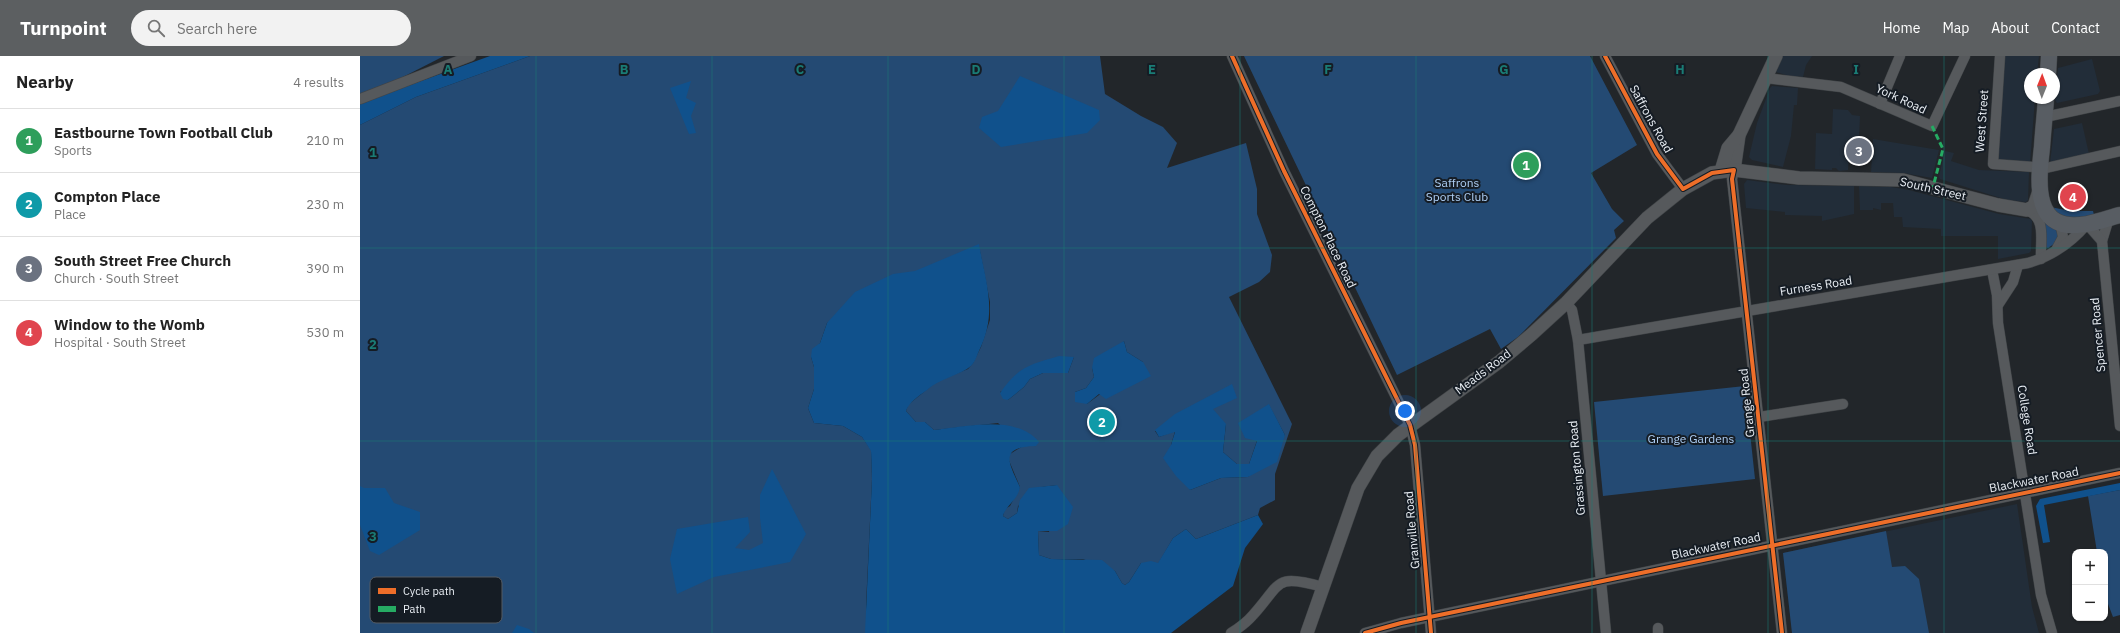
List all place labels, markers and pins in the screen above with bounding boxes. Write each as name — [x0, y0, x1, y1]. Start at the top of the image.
pin: 3 — [1846, 136, 1872, 166]
pin: 1 — [1513, 150, 1539, 180]
pin: 4 — [2060, 182, 2086, 212]
pin: 2 — [1089, 407, 1115, 437]

